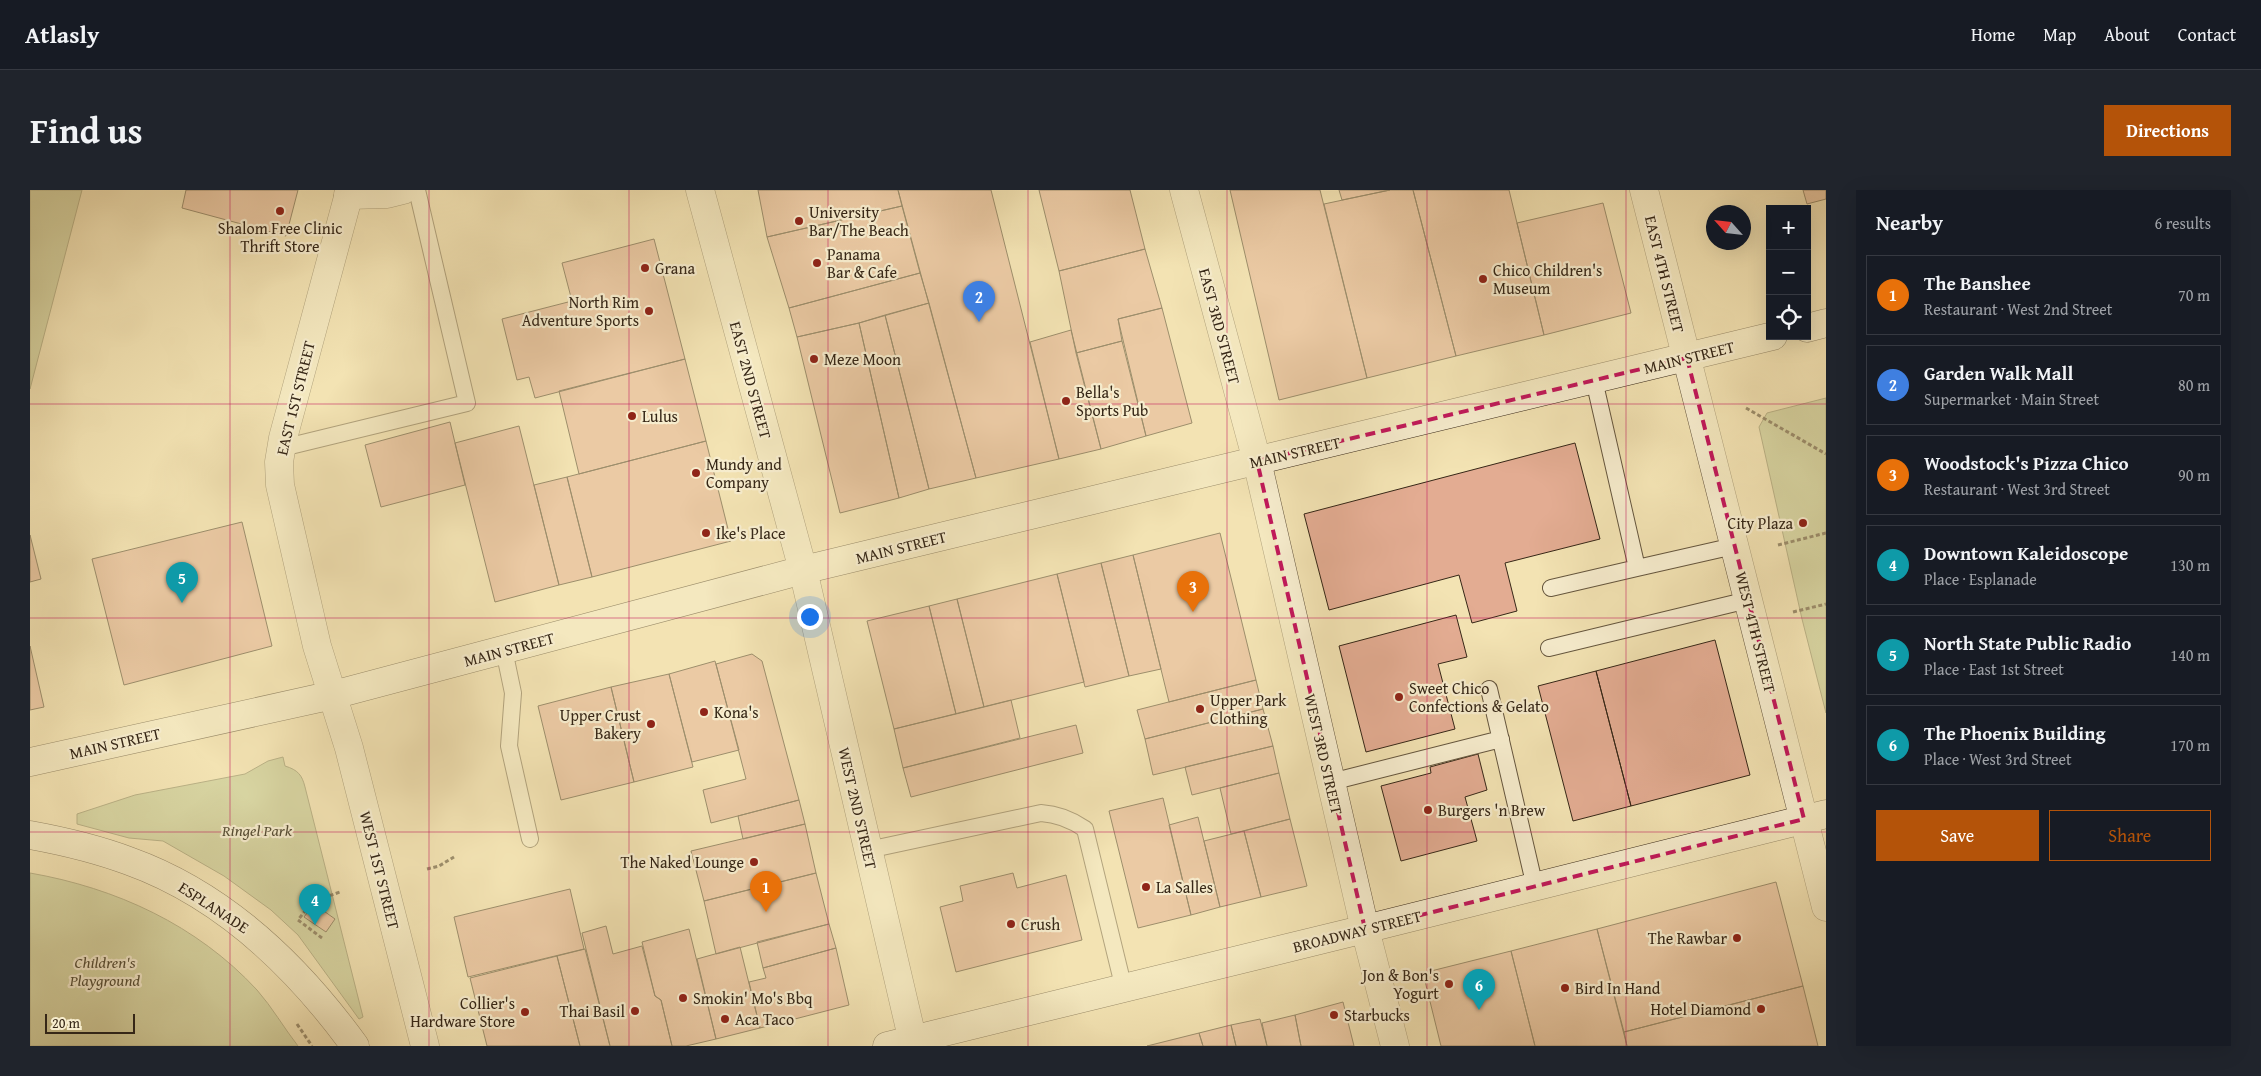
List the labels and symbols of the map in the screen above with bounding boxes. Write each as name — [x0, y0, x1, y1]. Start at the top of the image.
place label: University Bar/The Beach — [809, 200, 909, 242]
marker: Shalom Free Clinic Thrift Store — [274, 205, 286, 217]
north arrow — [1706, 205, 1751, 250]
street label: EAST 4TH STREET — [1639, 213, 1691, 335]
marker: University Bar/The Beach — [793, 215, 805, 227]
place label: Shalom Free Clinic Thrift Store — [218, 216, 342, 258]
place label: Panama Bar & Cafe — [827, 242, 897, 284]
place label: Grana — [655, 256, 695, 280]
marker: Panama Bar & Cafe — [811, 257, 823, 269]
place label: Chico Children's Museum — [1493, 258, 1602, 300]
marker: Grana — [639, 262, 651, 274]
street label: EAST 3RD STREET — [1193, 265, 1247, 387]
marker: Chico Children's Museum — [1477, 273, 1489, 285]
pin: 2 — [963, 281, 995, 322]
place label: North Rim Adventure Sports — [522, 290, 639, 332]
marker: North Rim Adventure Sports — [643, 305, 655, 317]
street label: EAST 2ND STREET — [724, 319, 778, 441]
street label: MAIN STREET — [1641, 334, 1737, 380]
street label: EAST 1ST STREET — [269, 338, 321, 458]
place label: Meze Moon — [824, 347, 901, 371]
marker: Meze Moon — [808, 353, 820, 365]
place label: Bella's Sports Pub — [1076, 380, 1148, 422]
marker: Bella's Sports Pub — [1060, 395, 1072, 407]
place label: Lulus — [642, 404, 678, 428]
marker: Lulus — [626, 410, 638, 422]
street label: MAIN STREET — [1247, 430, 1343, 474]
place label: Mundy and Company — [706, 452, 782, 494]
marker: Mundy and Company — [690, 467, 702, 479]
place label: City Plaza — [1727, 511, 1793, 535]
marker: City Plaza — [1797, 517, 1809, 529]
place label: Ike's Place — [716, 521, 785, 545]
street label: MAIN STREET — [853, 524, 949, 570]
marker: Ike's Place — [700, 527, 712, 539]
pin: 5 — [166, 562, 198, 603]
street label: WEST 4TH STREET — [1729, 569, 1783, 695]
pin: 3 — [1177, 571, 1209, 612]
your location — [797, 604, 823, 630]
street label: MAIN STREET — [461, 625, 557, 673]
place label: Sweet Chico Confections & Gelato — [1409, 676, 1549, 718]
place label: Upper Park Clothing — [1210, 688, 1287, 730]
street label: WEST 3RD STREET — [1298, 691, 1350, 817]
marker: Sweet Chico Confections & Gelato — [1393, 691, 1405, 703]
place label: Kona's — [714, 700, 759, 724]
place label: Upper Crust Bakery — [560, 703, 641, 745]
marker: Upper Park Clothing — [1194, 703, 1206, 715]
marker: Kona's — [698, 706, 710, 718]
marker: Upper Crust Bakery — [645, 718, 657, 730]
street label: MAIN STREET — [67, 721, 163, 765]
street label: WEST 2ND STREET — [832, 745, 884, 871]
place label: Burgers 'n Brew — [1438, 798, 1546, 822]
marker: Burgers 'n Brew — [1422, 804, 1434, 816]
street label: WEST 1ST STREET — [354, 808, 406, 932]
park label: Ringel Park — [221, 818, 293, 842]
place label: The Naked Lounge — [621, 850, 744, 874]
marker: The Naked Lounge — [748, 856, 760, 868]
pin: 1 — [750, 871, 782, 912]
street label: ESPLANADE — [174, 875, 254, 939]
place label: La Salles — [1156, 875, 1213, 899]
marker: La Salles — [1140, 881, 1152, 893]
pin: 4 — [299, 884, 331, 925]
street label: BROADWAY STREET — [1290, 903, 1424, 959]
place label: Crush — [1021, 912, 1060, 936]
marker: Crush — [1005, 918, 1017, 930]
place label: The Rawbar — [1648, 926, 1727, 950]
marker: The Rawbar — [1731, 932, 1743, 944]
park label: Children's Playground — [69, 950, 140, 992]
place label: Jon & Bon's Yogurt — [1360, 963, 1439, 1005]
pin: 6 — [1463, 969, 1495, 1010]
place label: Bird In Hand — [1575, 976, 1661, 1000]
marker: Jon & Bon's Yogurt — [1443, 978, 1455, 990]
marker: Bird In Hand — [1559, 982, 1571, 994]
place label: Smokin' Mo's Bbq — [693, 986, 813, 1010]
place label: Collier's Hardware Store — [410, 991, 515, 1033]
marker: Smokin' Mo's Bbq — [677, 992, 689, 1004]
place label: Hotel Diamond — [1651, 997, 1751, 1021]
place label: Thai Basil — [560, 999, 626, 1023]
place label: Starbucks — [1344, 1003, 1410, 1027]
marker: Hotel Diamond — [1755, 1003, 1767, 1015]
marker: Thai Basil — [629, 1005, 641, 1017]
marker: Collier's Hardware Store — [519, 1006, 531, 1018]
place label: Aca Taco — [735, 1007, 794, 1031]
marker: Starbucks — [1328, 1009, 1340, 1021]
scale bar — [45, 1011, 135, 1034]
marker: Aca Taco — [719, 1013, 731, 1025]

